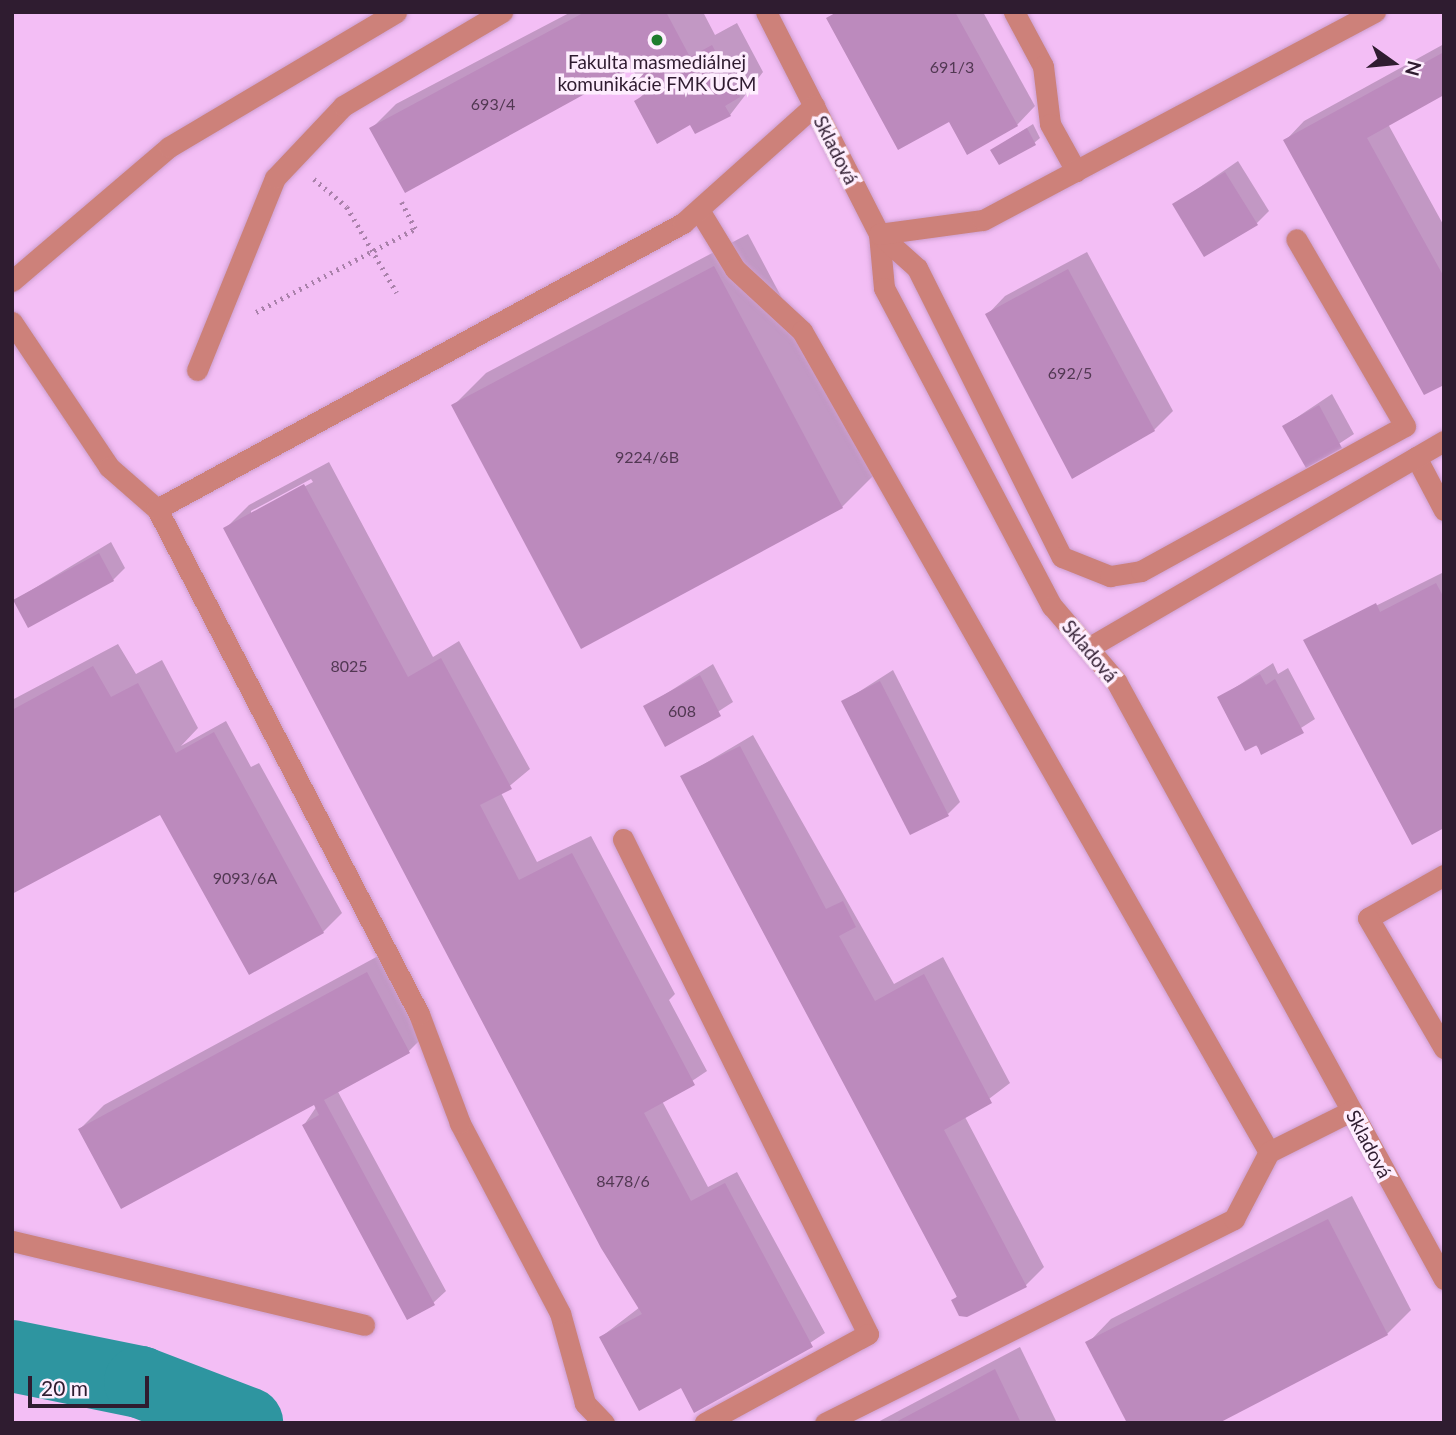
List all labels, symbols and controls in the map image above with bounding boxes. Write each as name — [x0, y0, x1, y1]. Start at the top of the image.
north arrow — [1358, 28, 1428, 98]
marker: Fakulta masmediálnej komunikácie FMK UCM — [649, 32, 665, 48]
place label: Fakulta masmediálnej komunikácie FMK UCM — [557, 51, 757, 95]
house number: 691/3 — [930, 57, 974, 77]
text: N — [1401, 59, 1427, 79]
house number: 693/4 — [471, 94, 515, 114]
street label: Skladová — [809, 112, 863, 188]
house number: 692/5 — [1048, 363, 1092, 383]
house number: 9224/6B — [615, 447, 679, 467]
street label: Skladová — [1058, 615, 1122, 687]
house number: 8025 — [330, 656, 368, 676]
house number: 608 — [668, 701, 696, 721]
house number: 9093/6A — [213, 868, 277, 888]
street label: Skladová — [1342, 1106, 1396, 1182]
house number: 8478/6 — [596, 1171, 650, 1191]
scale bar — [32, 1362, 152, 1406]
text: 20 m — [41, 1375, 88, 1400]

